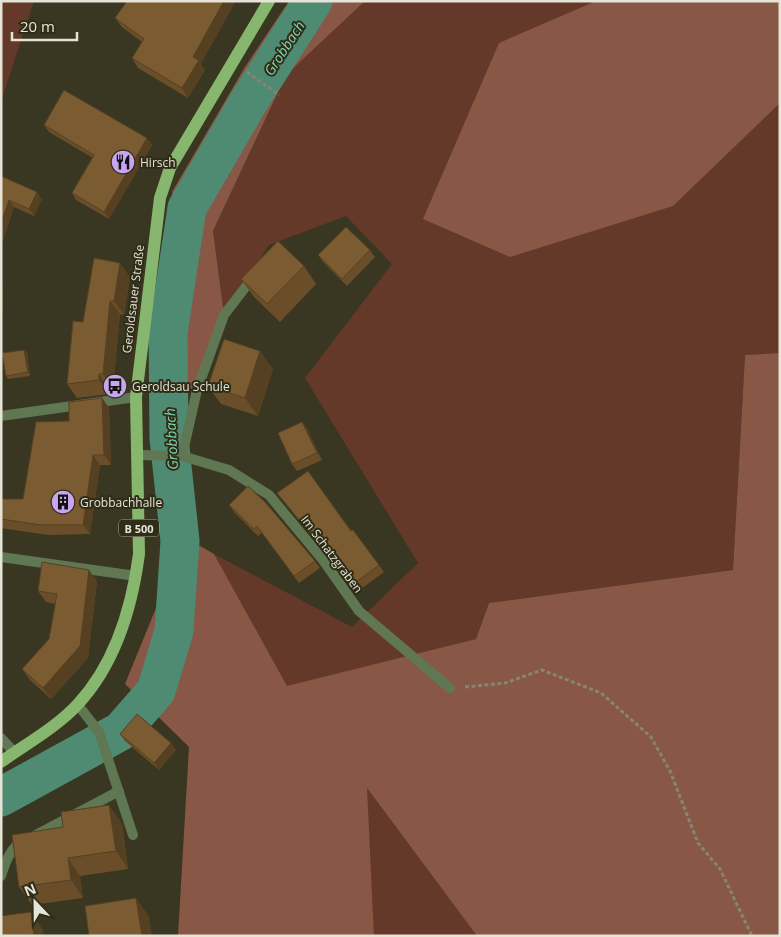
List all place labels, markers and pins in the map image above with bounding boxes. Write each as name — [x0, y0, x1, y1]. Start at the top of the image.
restaurant icon: Hirsch — [110, 149, 136, 175]
place label: Hirsch — [140, 154, 176, 171]
bus stop icon: Geroldsau Schule — [102, 373, 128, 399]
place label: Geroldsau Schule — [132, 378, 230, 395]
building icon: Grobbachhalle — [50, 489, 76, 515]
place label: Grobbachhalle — [80, 494, 162, 511]

